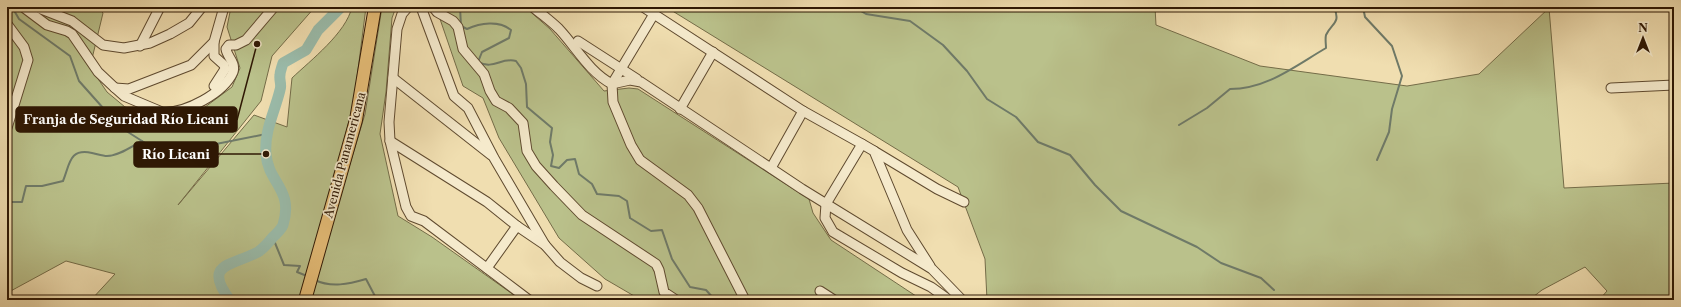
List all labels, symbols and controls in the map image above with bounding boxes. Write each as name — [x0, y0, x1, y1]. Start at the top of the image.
north arrow — [1623, 18, 1663, 58]
text: N — [1638, 21, 1648, 35]
street label: Avenida Panamericana — [320, 90, 369, 221]
callout: Franja de Seguridad Río Licani — [16, 107, 237, 132]
text: Franja de Seguridad Río Licani — [23, 111, 229, 127]
callout: Río Licani — [134, 142, 218, 167]
text: Río Licani — [142, 146, 210, 162]

